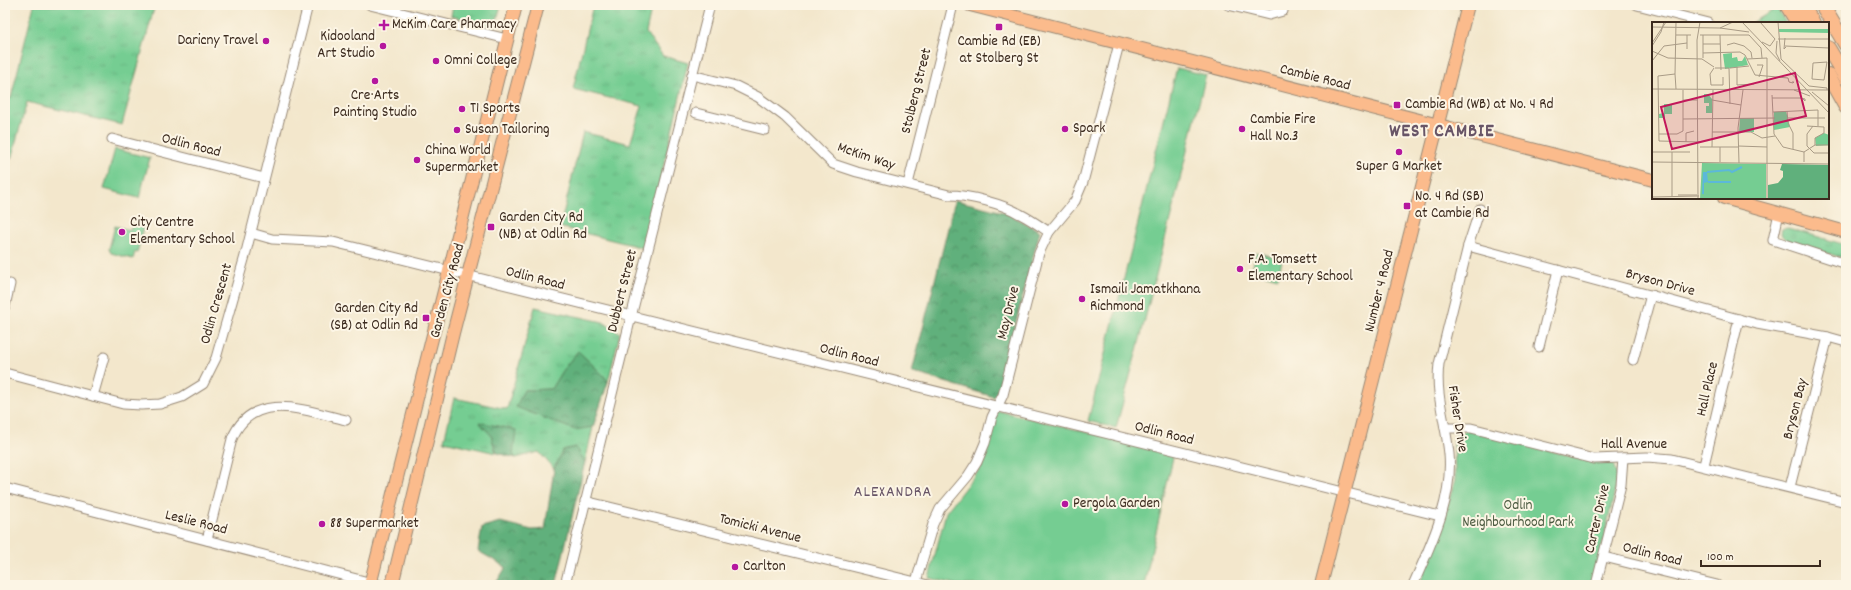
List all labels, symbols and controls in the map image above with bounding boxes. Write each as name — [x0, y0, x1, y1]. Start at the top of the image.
place label: McKim Care Pharmacy — [392, 14, 517, 36]
marker: McKim Care Pharmacy — [379, 20, 389, 30]
marker: Cambie Rd (EB) at Stolberg St — [994, 22, 1004, 32]
inset map — [1652, 22, 1829, 199]
place label: Kidooland Art Studio — [317, 26, 375, 65]
place label: Daricny Travel — [177, 30, 258, 52]
place label: Cambie Rd (EB) at Stolberg St — [957, 31, 1041, 70]
marker: Daricny Travel — [261, 36, 271, 46]
marker: Kidooland Art Studio — [378, 41, 388, 51]
street label: Stolberg Street — [896, 45, 938, 136]
place label: Omni College — [444, 50, 517, 72]
marker: Omni College — [431, 56, 441, 66]
street label: Cambie Road — [1277, 59, 1353, 97]
marker: Cre·Arts Painting Studio — [370, 76, 380, 86]
place label: Cre·Arts Painting Studio — [333, 85, 417, 124]
place label: Cambie Rd (WB) at No. 4 Rd — [1405, 94, 1553, 116]
place label: T1 Sports — [470, 98, 520, 120]
marker: Cambie Rd (WB) at No. 4 Rd — [1392, 100, 1402, 110]
marker: T1 Sports — [457, 104, 467, 114]
place label: Cambie Fire Hall No.3 — [1250, 109, 1316, 148]
place label: Spark — [1073, 118, 1105, 140]
place label: Susan Tailoring — [465, 119, 550, 141]
district label: WEST CAMBIE — [1389, 119, 1495, 146]
marker: Spark — [1060, 124, 1070, 134]
marker: Cambie Fire Hall No.3 — [1237, 124, 1247, 134]
marker: Susan Tailoring — [452, 125, 462, 135]
street label: Odlin Road — [159, 128, 223, 164]
street label: McKim Way — [834, 137, 899, 177]
place label: China World Supermarket — [425, 140, 499, 179]
marker: Super G Market — [1394, 147, 1404, 157]
marker: China World Supermarket — [412, 155, 422, 165]
place label: Super G Market — [1356, 156, 1443, 178]
place label: No. 4 Rd (SB) at Cambie Rd — [1415, 186, 1489, 225]
marker: No. 4 Rd (SB) at Cambie Rd — [1402, 201, 1412, 211]
place label: Garden City Rd (NB) at Odlin Rd — [499, 207, 587, 246]
place label: City Centre Elementary School — [130, 212, 235, 251]
marker: Garden City Rd (NB) at Odlin Rd — [486, 222, 496, 232]
marker: City Centre Elementary School — [117, 227, 127, 237]
street label: Garden City Road — [425, 241, 471, 341]
street label: Dubbert Street — [602, 247, 644, 335]
street label: Number 4 Road — [1359, 248, 1401, 334]
place label: F.A. Tomsett Elementary School — [1248, 249, 1353, 288]
street label: Odlin Crescent — [195, 260, 239, 347]
street label: Odlin Road — [503, 261, 567, 297]
street label: Bryson Drive — [1623, 263, 1698, 303]
marker: F.A. Tomsett Elementary School — [1235, 264, 1245, 274]
place label: Ismaili Jamatkhana Richmond — [1090, 279, 1201, 318]
street label: May Drive — [992, 284, 1026, 342]
marker: Ismaili Jamatkhana Richmond — [1077, 294, 1087, 304]
place label: Garden City Rd (SB) at Odlin Rd — [331, 298, 418, 337]
marker: Garden City Rd (SB) at Odlin Rd — [421, 313, 431, 323]
street label: Odlin Road — [817, 338, 881, 374]
street label: Hall Place — [1691, 359, 1725, 418]
street label: Bryson Bay — [1778, 375, 1814, 442]
street label: Fisher Drive — [1441, 384, 1473, 454]
street label: Odlin Road — [1132, 416, 1196, 452]
street label: Hall Avenue — [1601, 434, 1668, 456]
district label: ALEXANDRA — [854, 481, 932, 504]
street label: Carter Drive — [1579, 482, 1617, 556]
place label: Pergola Garden — [1073, 493, 1160, 515]
park label: Odlin Neighbourhood Park — [1462, 495, 1574, 534]
marker: Pergola Garden — [1060, 499, 1070, 509]
street label: Leslie Road — [163, 505, 229, 541]
street label: Tomicki Avenue — [717, 508, 804, 550]
place label: 88 Supermarket — [330, 513, 419, 535]
marker: 88 Supermarket — [317, 519, 327, 529]
street label: Odlin Road — [1620, 537, 1684, 573]
scale bar — [1701, 542, 1820, 568]
text: 100 m — [1707, 549, 1734, 566]
place label: Carlton — [743, 556, 786, 578]
marker: Carlton — [730, 562, 740, 572]

